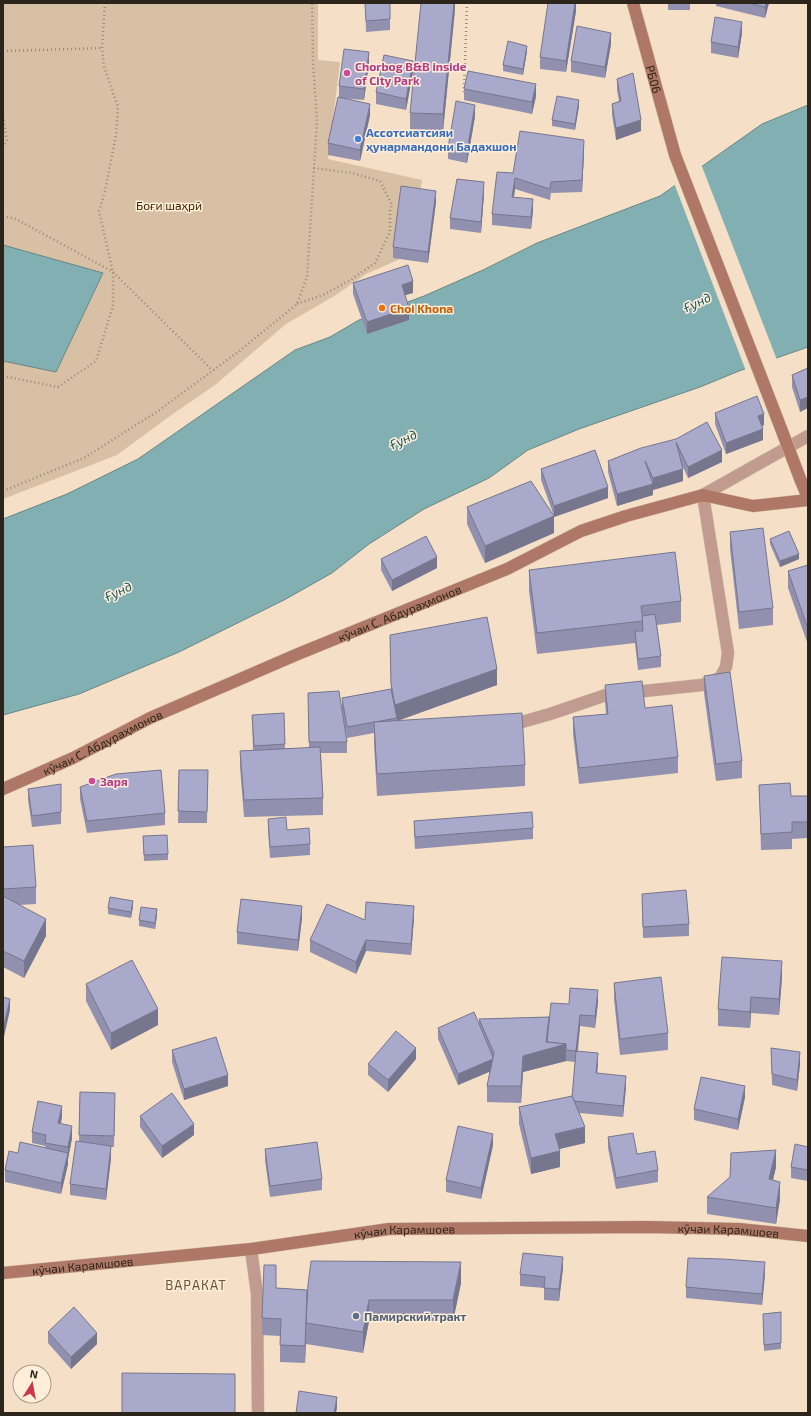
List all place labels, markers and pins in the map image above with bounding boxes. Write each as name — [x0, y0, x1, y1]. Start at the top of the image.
place label: Chorbog B&B inside of City Park — [355, 59, 467, 88]
marker: Chorbog B&B inside of City Park — [342, 68, 352, 78]
place label: Ассотсиатсияи ҳунармандони Бадахшон — [366, 125, 516, 153]
marker: Ассотсиатсияи ҳунармандони Бадахшон — [353, 134, 363, 144]
place label: Choi Khona — [390, 301, 453, 315]
marker: Choi Khona — [377, 303, 387, 313]
place label: Заря — [100, 774, 128, 788]
marker: Заря — [87, 776, 97, 786]
place label: Памирский тракт — [364, 1309, 467, 1323]
marker: Памирский тракт — [351, 1311, 361, 1321]

